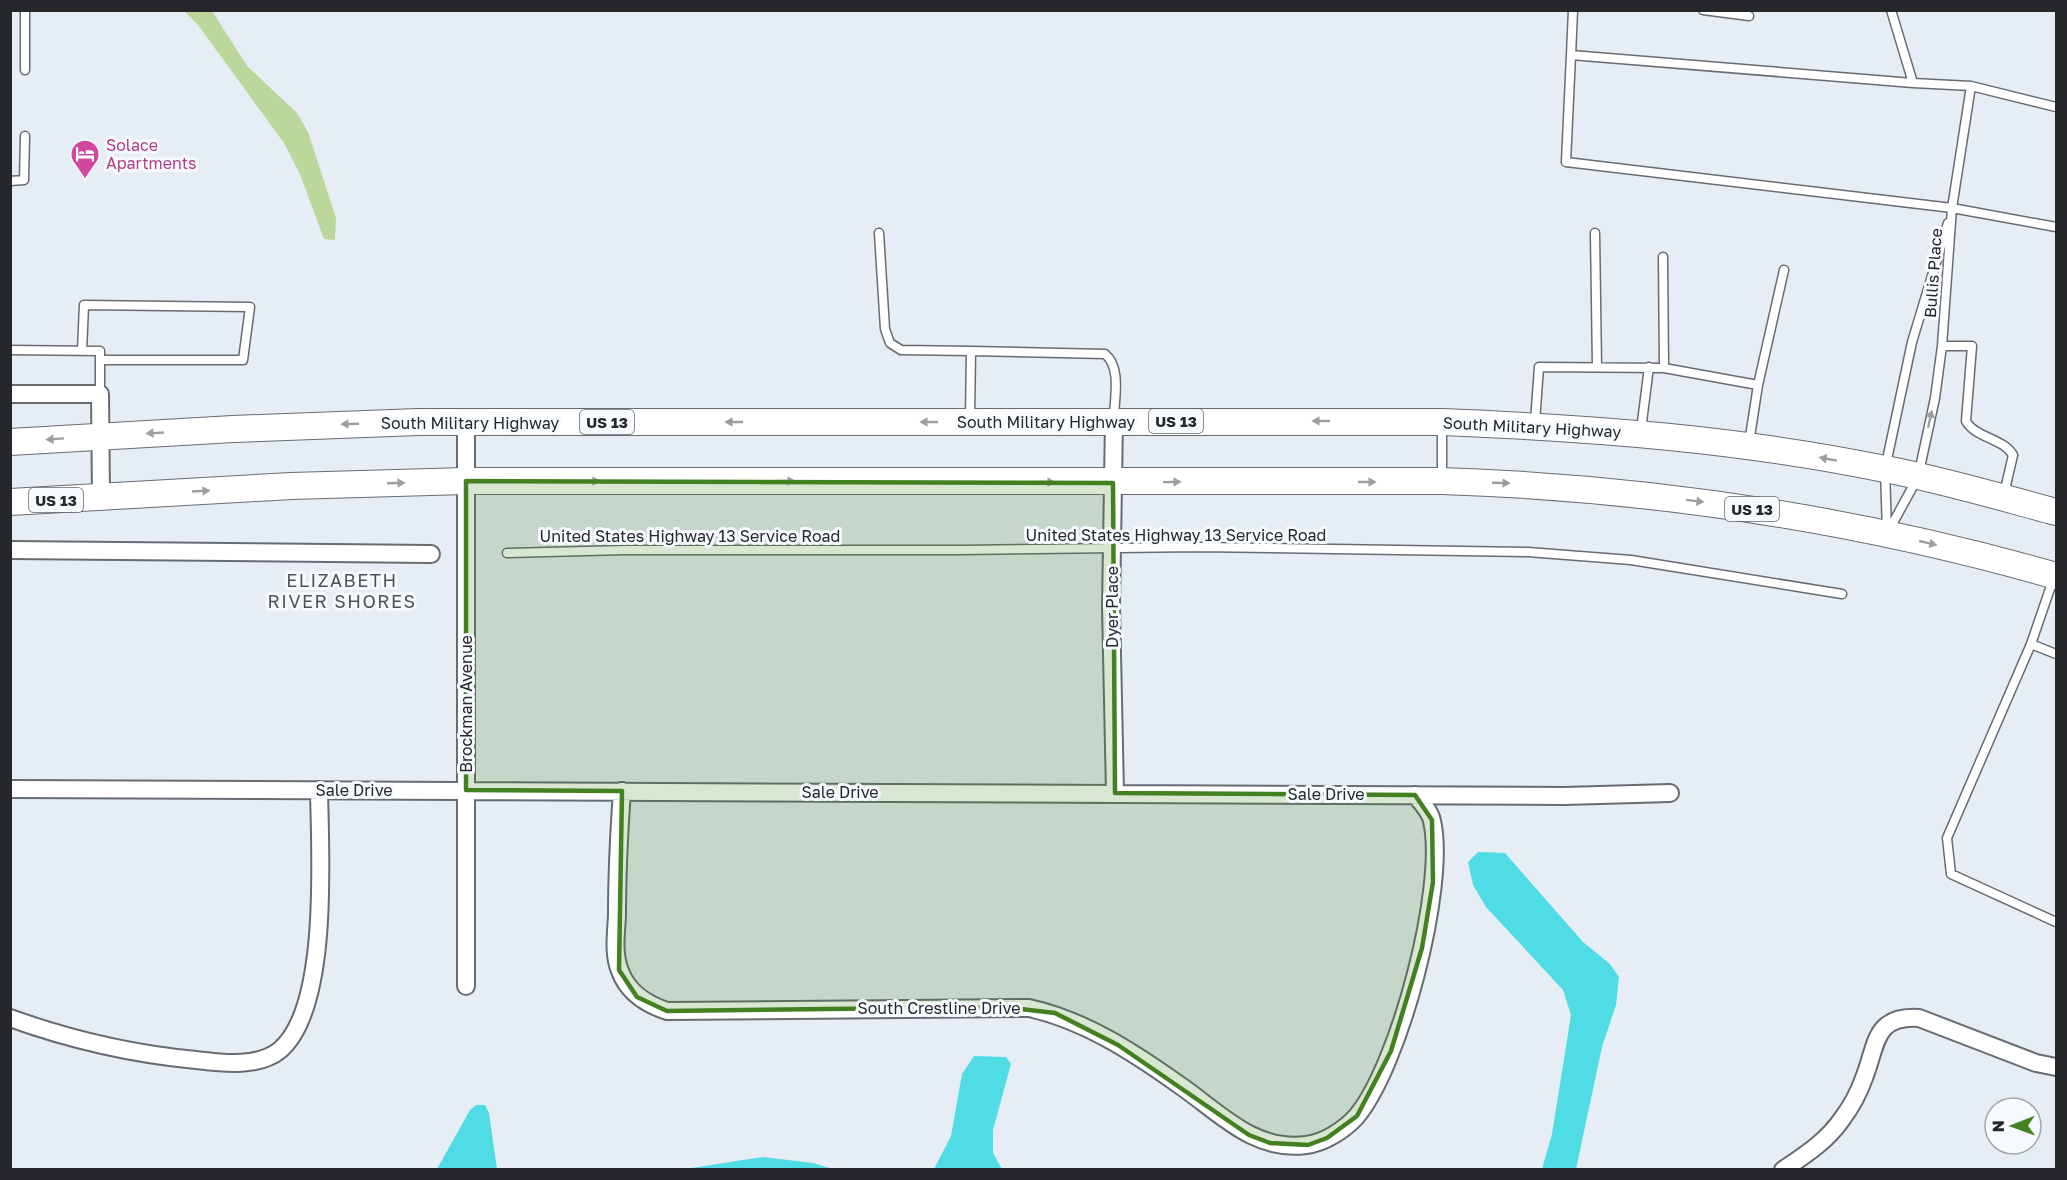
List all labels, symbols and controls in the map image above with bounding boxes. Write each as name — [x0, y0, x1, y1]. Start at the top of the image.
place label: Solace Apartments — [106, 135, 197, 173]
hotel icon: Solace Apartments — [69, 138, 101, 180]
street label: Bullis Place — [1920, 227, 1946, 319]
road number: US 13 — [1149, 409, 1203, 433]
road number: US 13 — [580, 410, 634, 434]
one-way arrow — [1926, 410, 1935, 429]
street label: South Military Highway — [957, 412, 1135, 432]
street label: South Military Highway — [1442, 412, 1622, 442]
street label: South Military Highway — [381, 413, 559, 433]
one-way arrow — [1312, 416, 1331, 426]
one-way arrow — [725, 417, 744, 426]
one-way arrow — [920, 417, 939, 427]
one-way arrow — [341, 419, 360, 429]
one-way arrow — [146, 428, 165, 438]
one-way arrow — [46, 434, 65, 444]
one-way arrow — [1818, 454, 1837, 463]
one-way arrow — [582, 476, 601, 486]
one-way arrow — [777, 476, 796, 486]
one-way arrow — [1037, 477, 1056, 487]
one-way arrow — [1162, 477, 1181, 487]
one-way arrow — [1357, 477, 1376, 487]
one-way arrow — [387, 479, 406, 488]
one-way arrow — [1491, 479, 1510, 488]
one-way arrow — [192, 487, 211, 496]
road number: US 13 — [29, 488, 83, 512]
one-way arrow — [1685, 496, 1704, 505]
road number: US 13 — [1725, 497, 1779, 521]
street label: United States Highway 13 Service Road — [1026, 525, 1326, 545]
street label: United States Highway 13 Service Road — [540, 526, 840, 546]
one-way arrow — [1919, 538, 1937, 548]
street label: Dyer Place — [1102, 566, 1122, 648]
district label: ELIZABETH RIVER SHORES — [268, 569, 416, 612]
street label: Brockman Avenue — [456, 635, 476, 773]
street label: Sale Drive — [315, 780, 393, 800]
street label: Sale Drive — [801, 782, 879, 802]
street label: Sale Drive — [1287, 784, 1365, 804]
street label: South Crestline Drive — [857, 998, 1021, 1018]
north arrow — [1983, 1096, 2043, 1156]
text: N — [1988, 1120, 2008, 1133]

